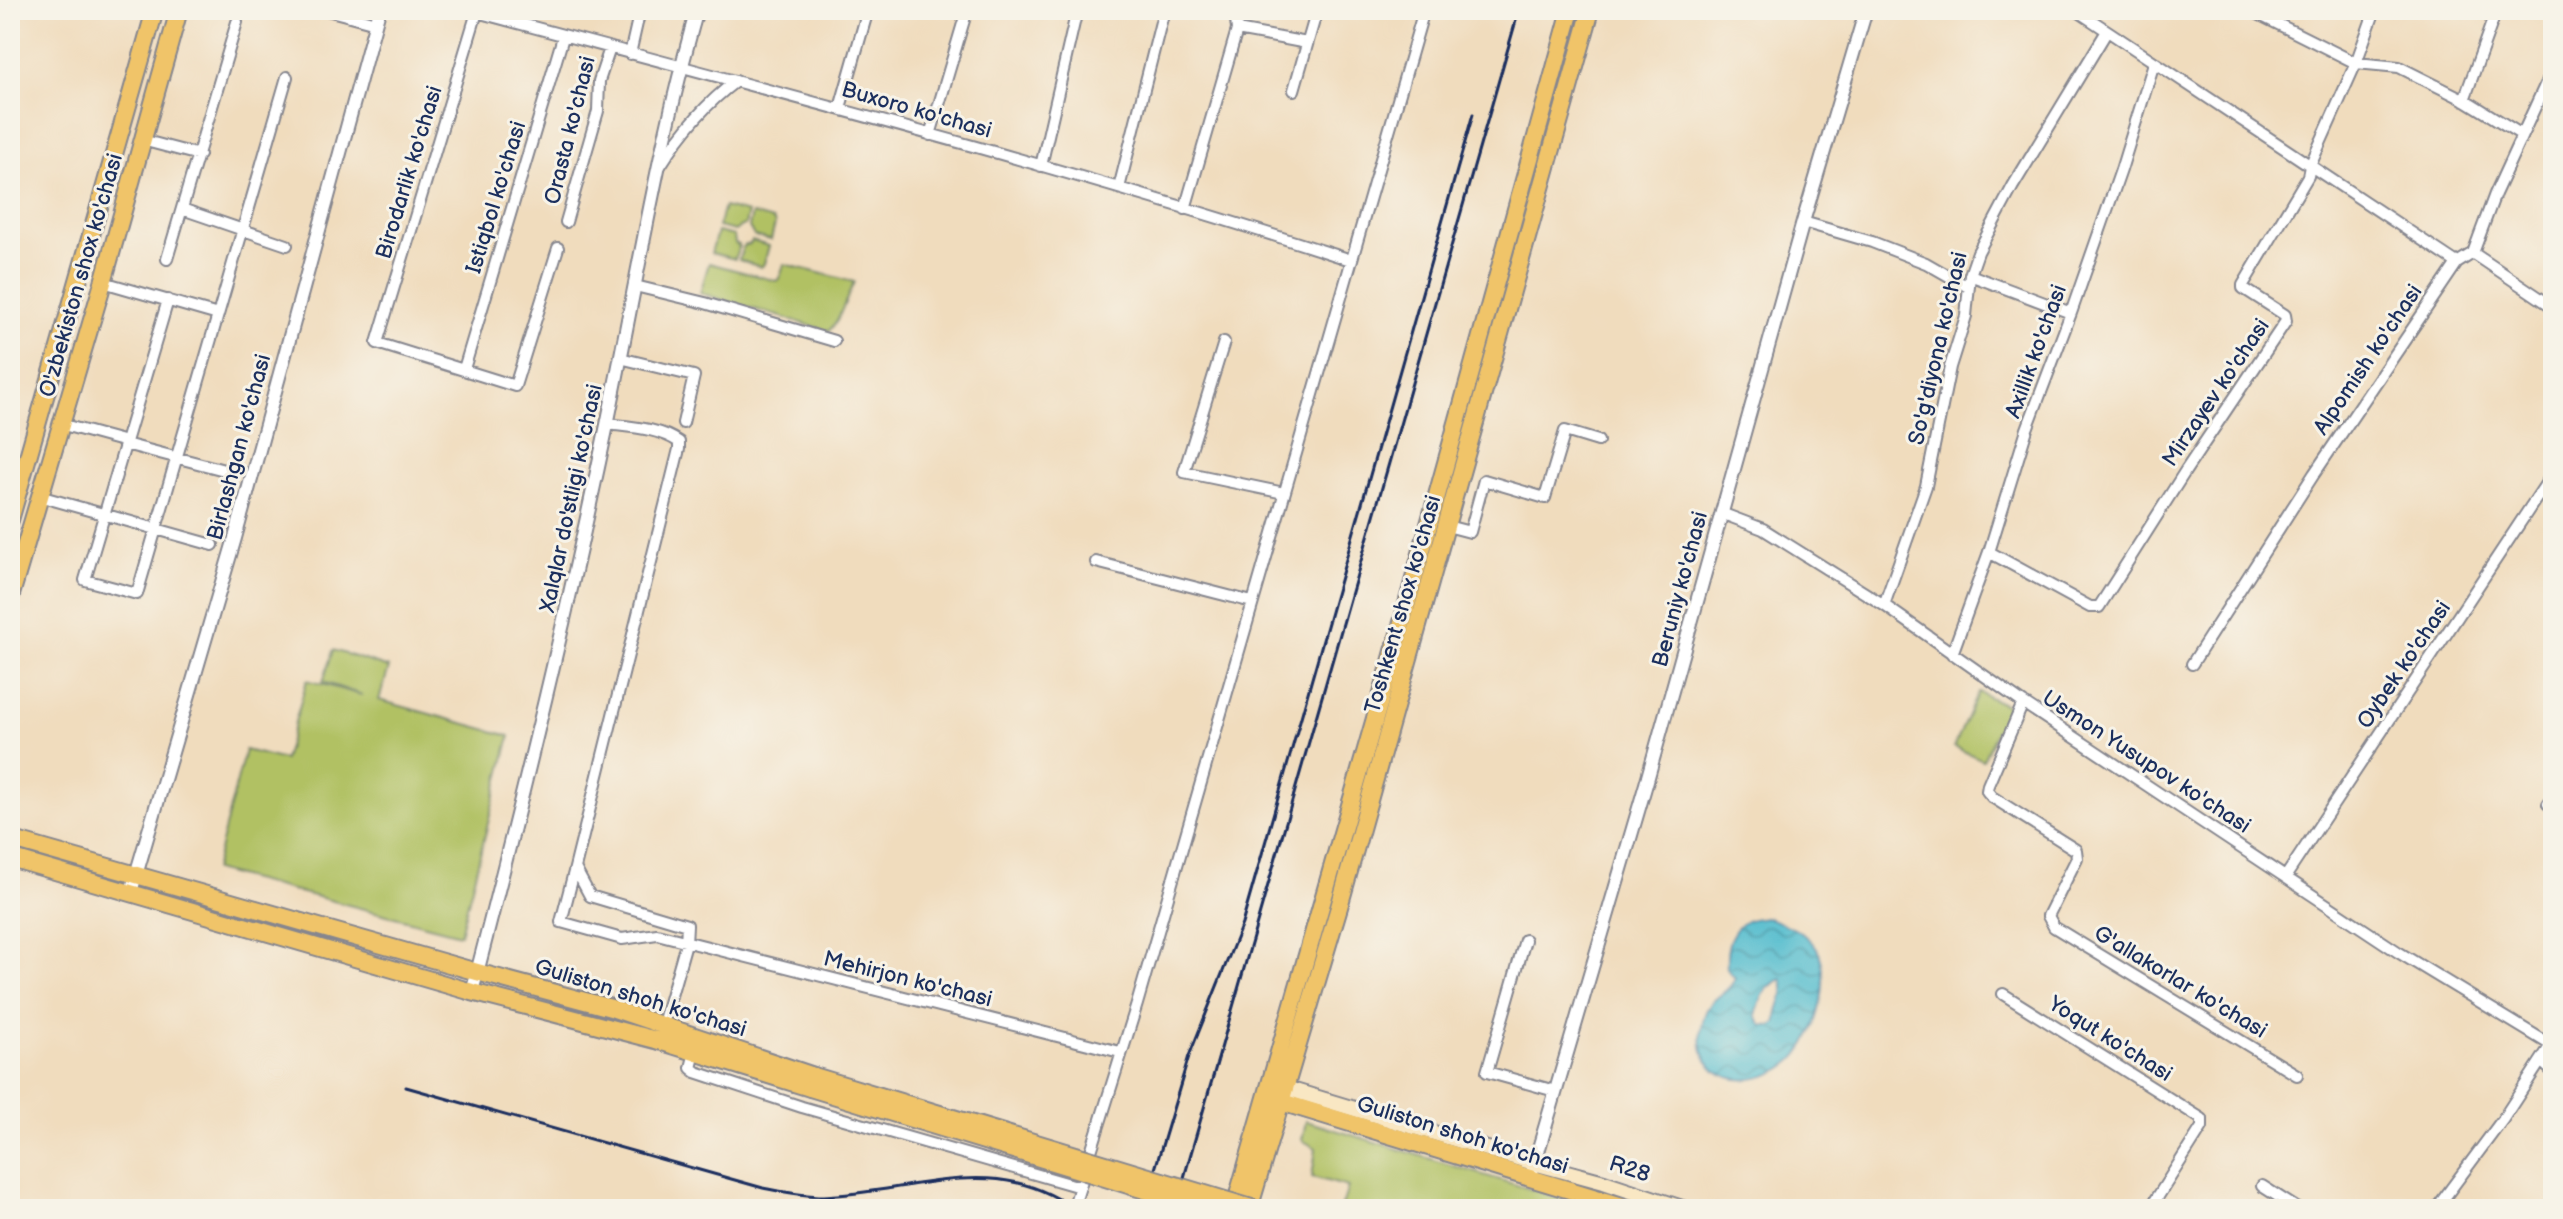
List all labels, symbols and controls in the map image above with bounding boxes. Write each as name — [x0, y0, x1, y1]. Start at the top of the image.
street label: Orasta ko'chasi — [539, 54, 602, 207]
street label: Buxoro ko'chasi — [838, 76, 995, 145]
street label: Birodarlik ko'chasi — [370, 83, 449, 262]
street label: Istiqbol ko'chasi — [460, 118, 532, 277]
street label: O'zbekiston shox ko'chasi — [34, 151, 129, 400]
street label: So'g'diyona ko'chasi — [1903, 249, 1974, 447]
street label: Alpomish ko'chasi — [2308, 280, 2429, 440]
street label: Axillik ko'chasi — [2000, 281, 2073, 422]
street label: Mirzayev ko'chasi — [2157, 314, 2276, 472]
street label: Birlashgan ko'chasi — [202, 351, 277, 543]
street label: Xalqlar do'stligi ko'chasi — [534, 382, 609, 616]
street label: Toshkent shox ko'chasi — [1359, 492, 1448, 717]
street label: Beruniy ko'chasi — [1647, 509, 1714, 670]
street label: Oybek ko'chasi — [2352, 596, 2457, 734]
street label: Usmon Yusupov ko'chasi — [2037, 685, 2255, 840]
street label: G'allakorlar ko'chasi — [2089, 920, 2272, 1045]
street label: Mehirjon ko'chasi — [820, 945, 995, 1013]
street label: Guliston shoh ko'chasi — [532, 953, 750, 1043]
street label: Yoqut ko'chasi — [2042, 990, 2177, 1088]
street label: Guliston shoh ko'chasi — [1354, 1090, 1572, 1180]
street label: R28 — [1606, 1150, 1653, 1189]

